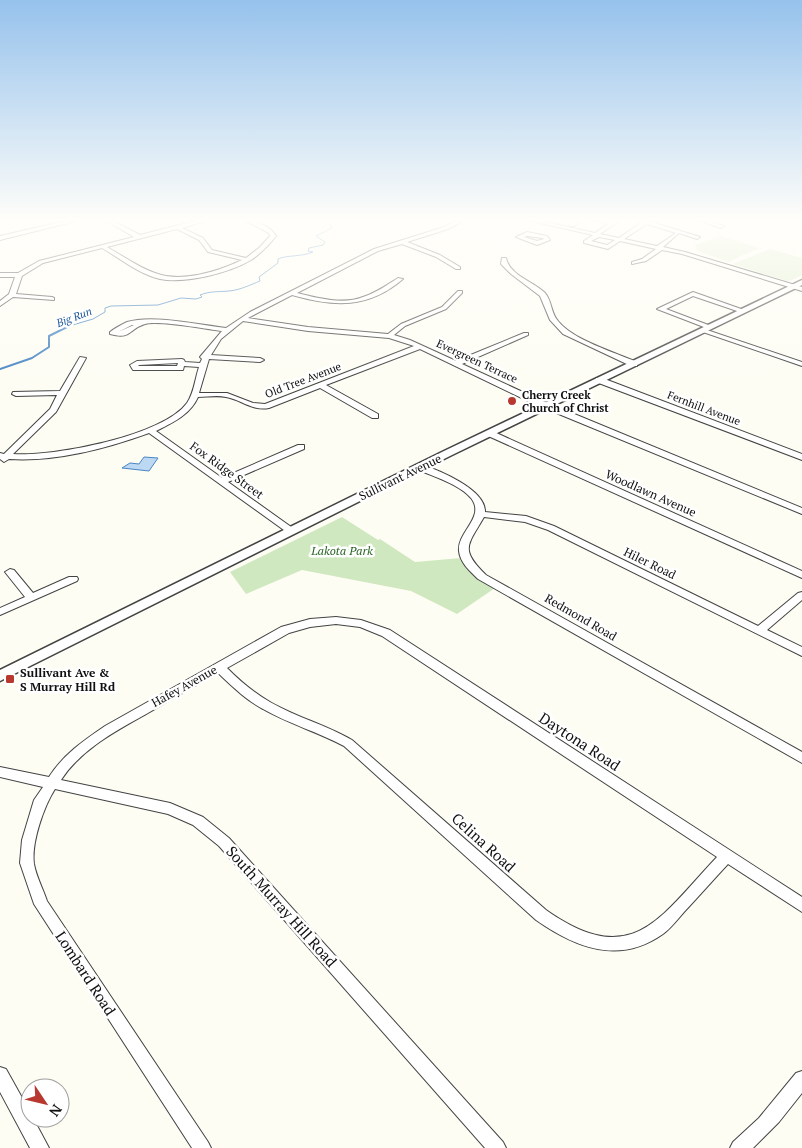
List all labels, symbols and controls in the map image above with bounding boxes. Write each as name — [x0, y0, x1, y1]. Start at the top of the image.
water label: Big Run — [53, 304, 94, 330]
street label: Evergreen Terrace — [434, 336, 520, 386]
street label: Old Tree Avenue — [263, 359, 344, 401]
place label: Cherry Creek Church of Christ — [522, 388, 609, 415]
street label: Fernhill Avenue — [665, 388, 743, 429]
marker: Cherry Creek Church of Christ — [506, 395, 518, 407]
street label: Fox Ridge Street — [187, 438, 267, 502]
street label: Sullivant Avenue — [356, 451, 444, 503]
street label: Woodlawn Avenue — [603, 466, 699, 520]
park label: Lakota Park — [310, 543, 373, 558]
street label: Hiler Road — [621, 544, 679, 582]
street label: Redmond Road — [542, 590, 620, 644]
street label: Hafey Avenue — [149, 662, 219, 710]
place label: Sullivant Ave & S Murray Hill Rd — [20, 665, 116, 694]
marker: Sullivant Ave & S Murray Hill Rd — [4, 673, 16, 685]
street label: Daytona Road — [535, 707, 625, 775]
street label: Celina Road — [448, 808, 520, 876]
street label: South Murray Hill Road — [222, 841, 342, 971]
street label: Lombard Road — [51, 927, 121, 1019]
north arrow — [20, 1078, 70, 1128]
text: N — [45, 1101, 67, 1121]

